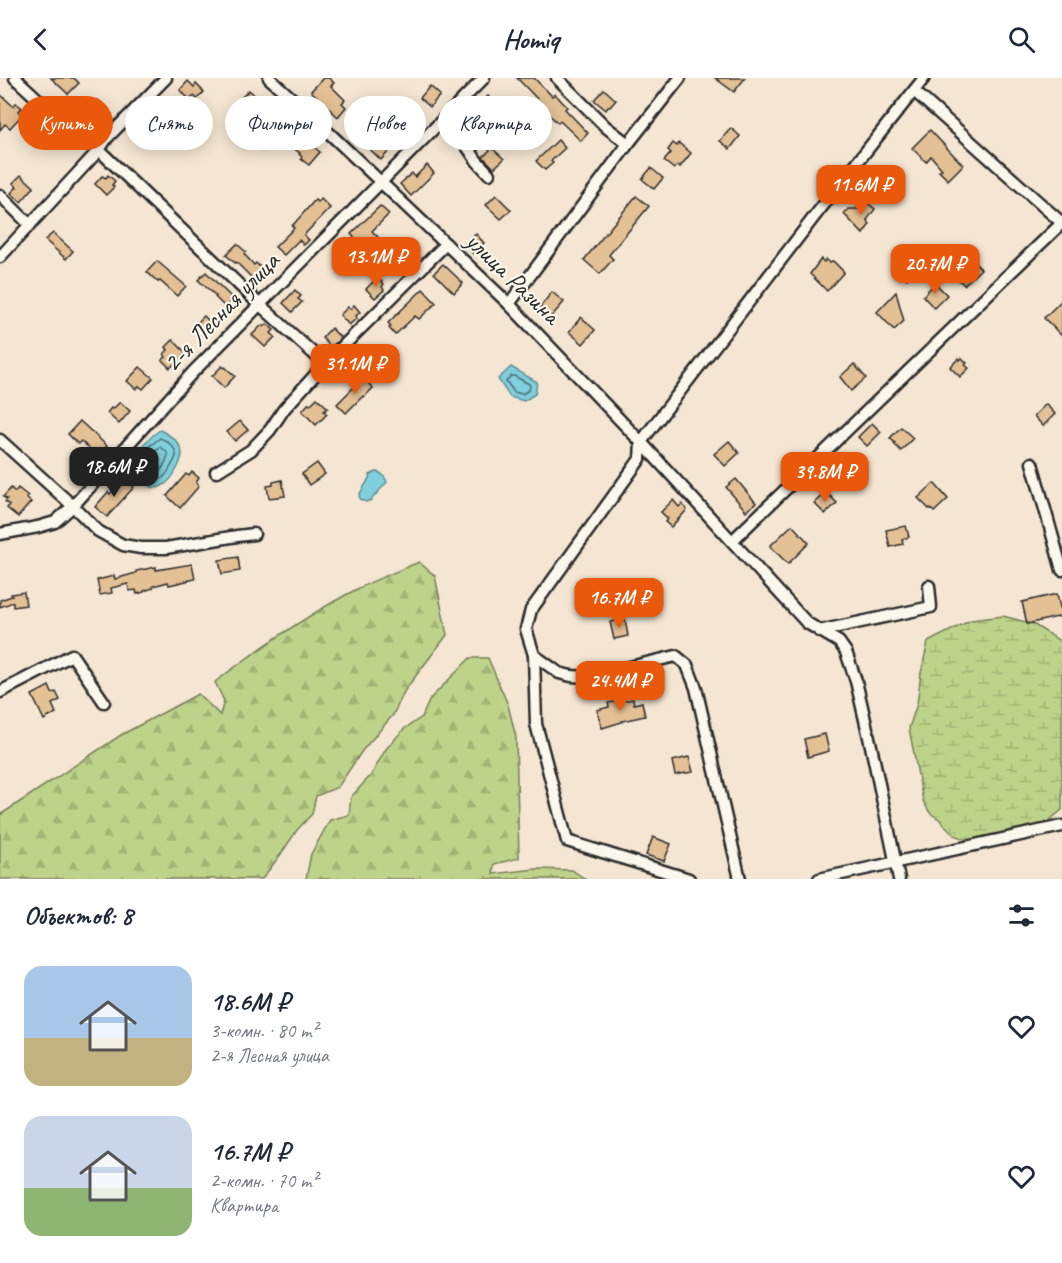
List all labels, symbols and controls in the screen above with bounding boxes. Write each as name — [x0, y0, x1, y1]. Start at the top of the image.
text: Homiq — [503, 22, 559, 56]
icon: back — [24, 23, 57, 56]
icon: search — [1005, 23, 1038, 56]
chip: Купить — [18, 96, 113, 150]
chip: Снять — [125, 96, 213, 150]
chip: Фильтры — [225, 96, 332, 150]
chip: Новое — [344, 96, 426, 150]
chip: Квартира — [438, 96, 552, 150]
pin: 11.6M ₽ — [806, 165, 916, 216]
text: 11.6M ₽ — [830, 172, 892, 197]
street label: улица Разина — [457, 223, 569, 333]
pin: 13.1M ₽ — [321, 237, 431, 288]
street label: 2-я Лесная улица — [156, 244, 288, 379]
text: 13.1M ₽ — [346, 244, 406, 269]
pin: 20.7M ₽ — [880, 244, 990, 295]
text: 20.7M ₽ — [905, 251, 965, 276]
pin: 31.1M ₽ — [300, 344, 410, 395]
text: 31.1M ₽ — [325, 351, 385, 376]
pin: 18.6M ₽ — [59, 447, 169, 498]
pin: 39.8M ₽ — [770, 452, 880, 503]
text: 18.6M ₽ — [83, 454, 145, 479]
text: 39.8M ₽ — [795, 459, 855, 484]
pin: 16.7M ₽ — [564, 578, 674, 629]
text: 16.7M ₽ — [588, 585, 650, 610]
pin: 24.4M ₽ — [565, 661, 675, 712]
text: 24.4M ₽ — [590, 668, 650, 693]
text: Объектов: 8 — [24, 899, 133, 932]
icon: filters — [1005, 899, 1038, 932]
text: 18.6M ₽ — [210, 985, 289, 1018]
icon: home — [72, 990, 144, 1062]
icon: heart — [1005, 1010, 1038, 1043]
text: 3-комн. · 80 m² — [210, 1018, 318, 1043]
text: 2-я Лесная улица — [210, 1043, 329, 1068]
text: 16.7M ₽ — [210, 1135, 289, 1168]
icon: home — [72, 1140, 144, 1212]
icon: heart — [1005, 1160, 1038, 1193]
text: 2-комн. · 70 m² — [210, 1168, 318, 1193]
text: Квартира — [210, 1193, 278, 1218]

